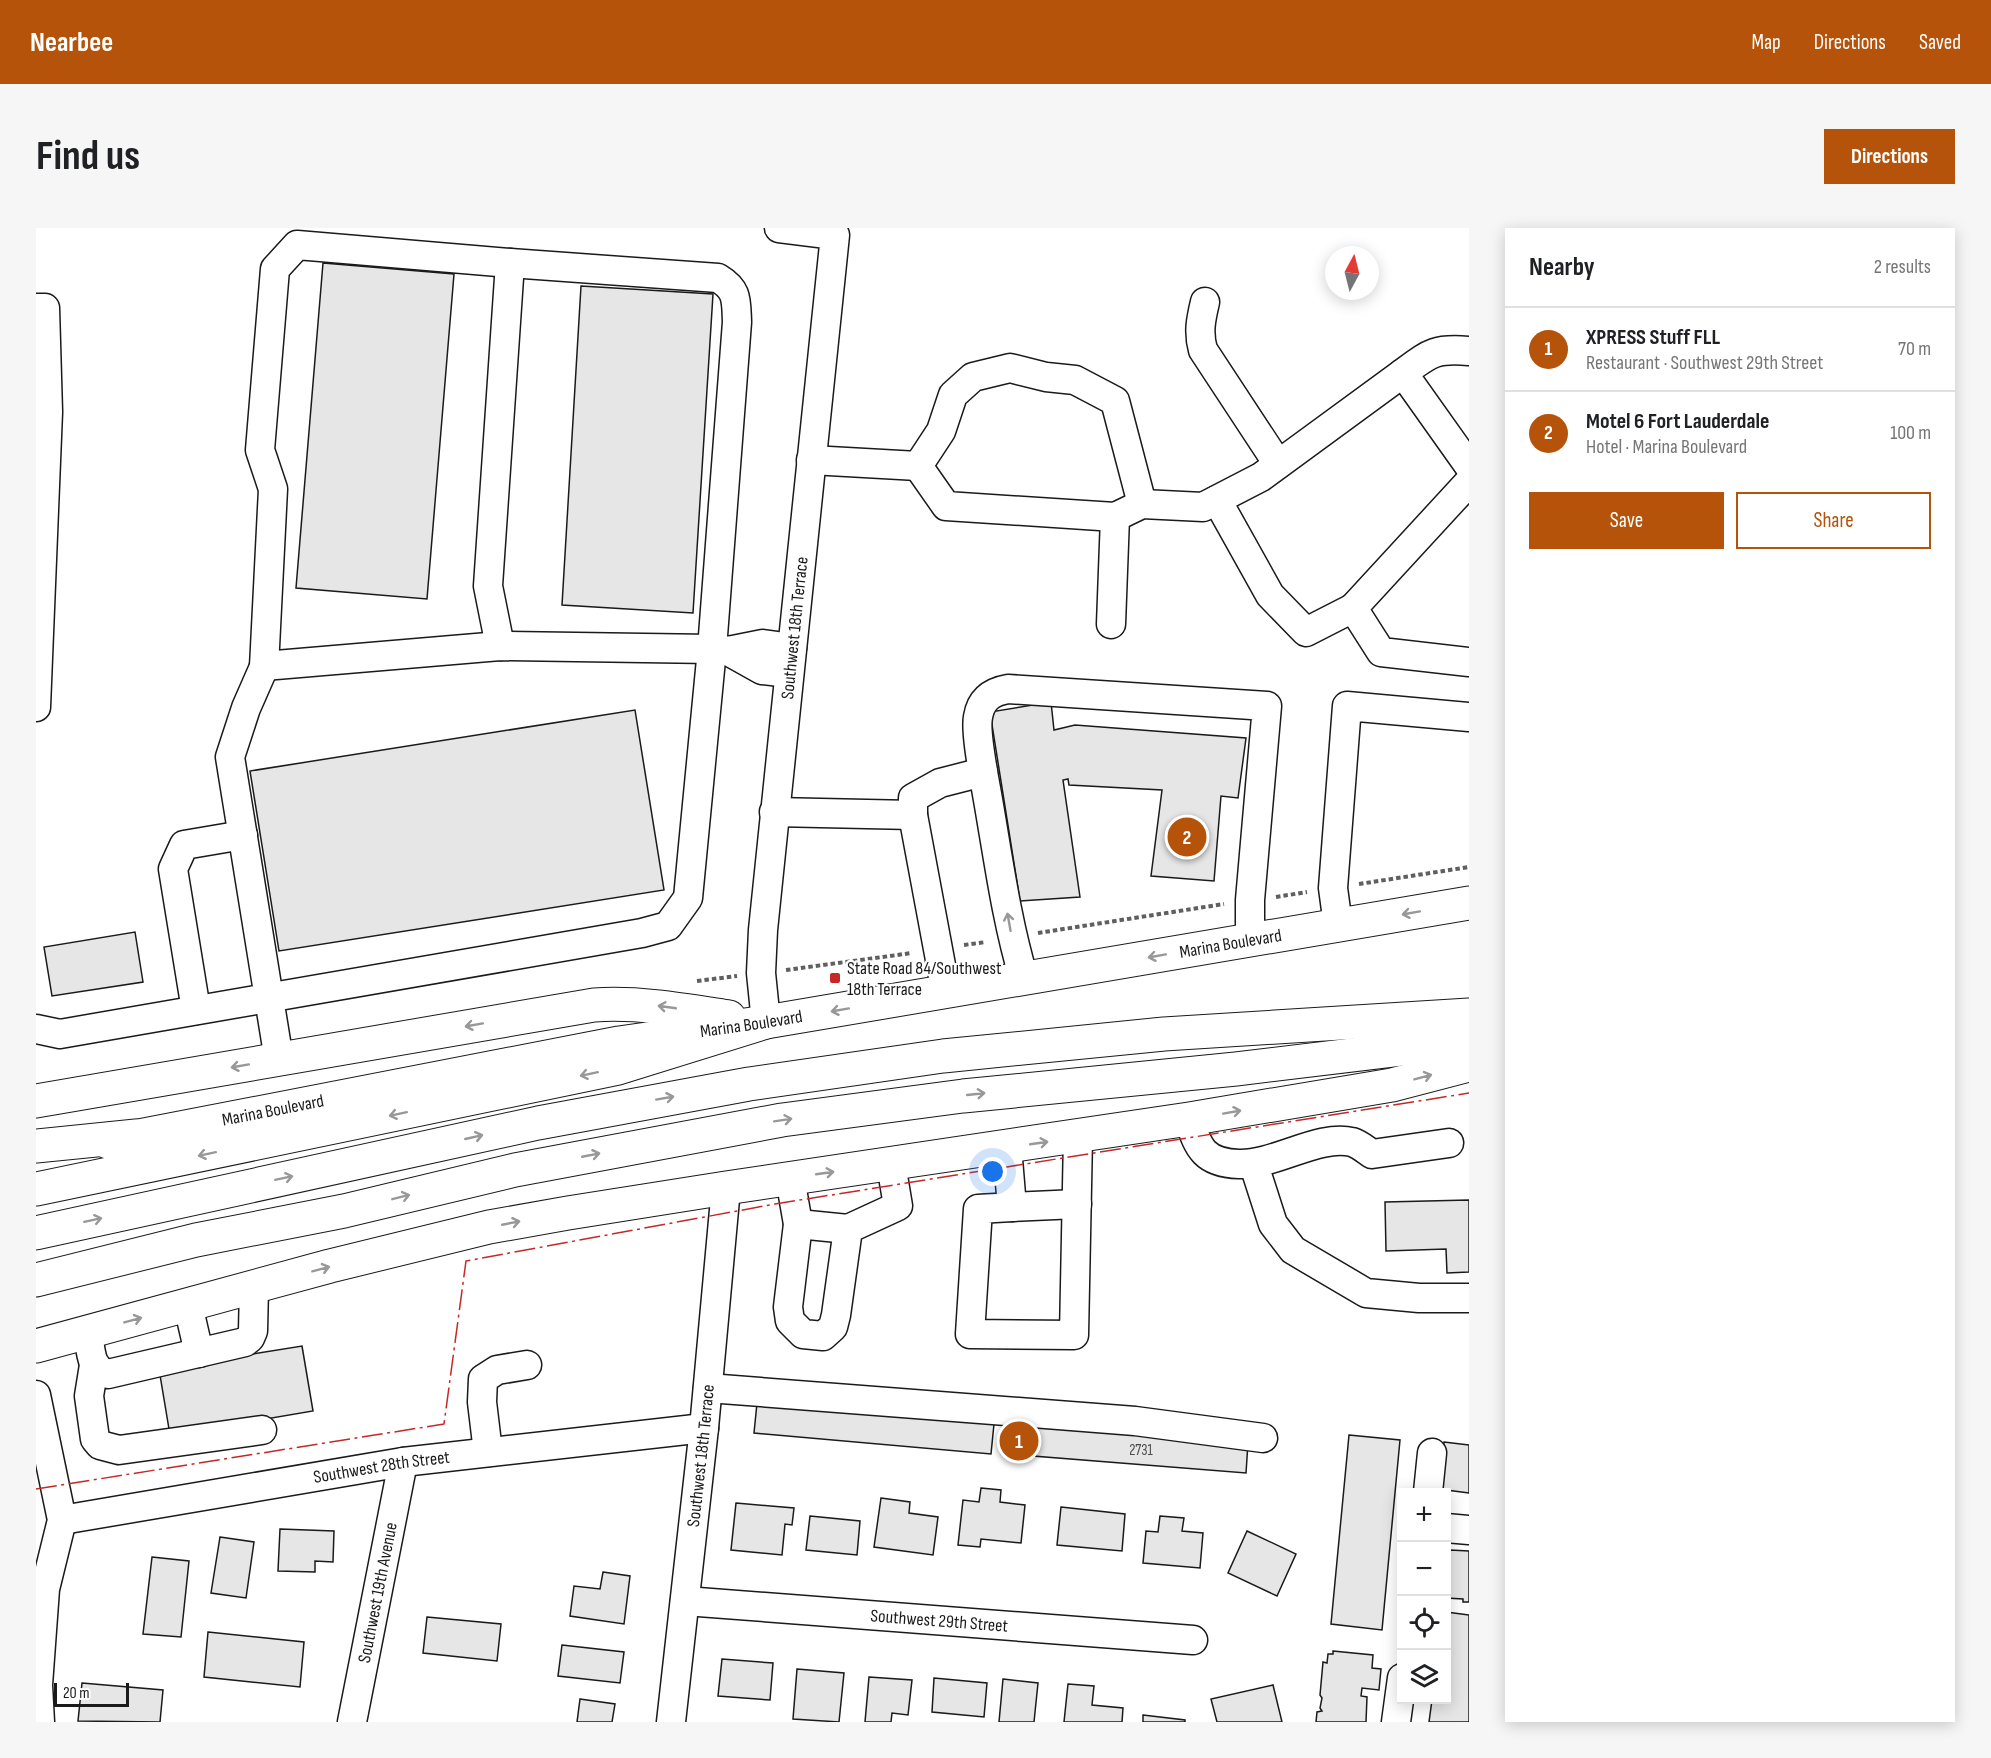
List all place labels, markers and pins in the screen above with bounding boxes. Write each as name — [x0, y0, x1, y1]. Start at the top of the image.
pin: 2 — [1168, 814, 1206, 860]
place label: State Road 84/Southwest 18th Terrace — [847, 958, 1002, 1000]
marker: State Road 84/Southwest 18th Terrace — [828, 971, 842, 985]
pin: 1 — [1000, 1418, 1038, 1464]

